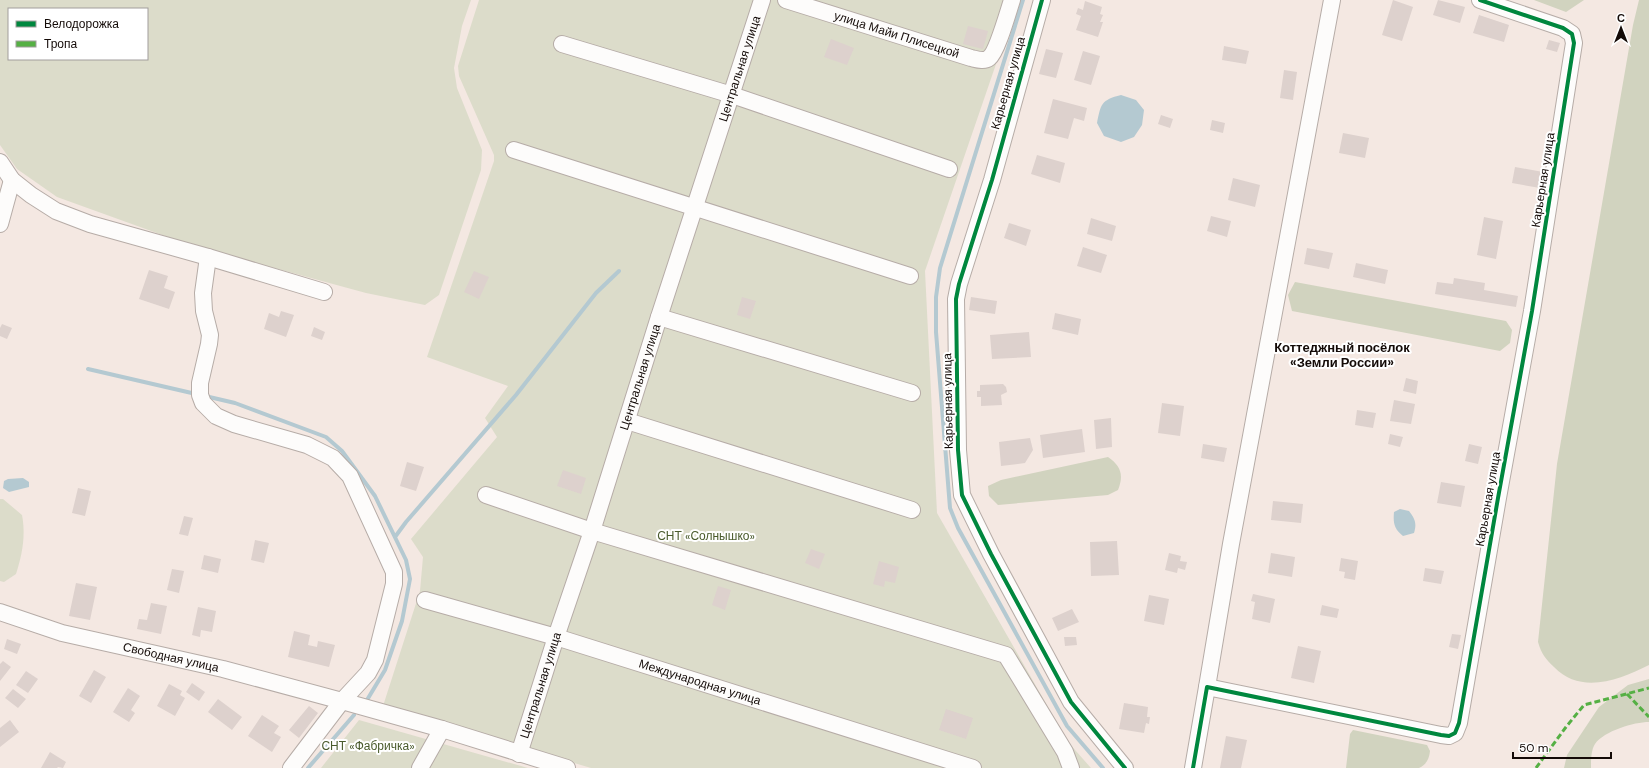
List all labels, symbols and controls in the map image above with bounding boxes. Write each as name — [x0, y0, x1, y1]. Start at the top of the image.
legend — [8, 8, 148, 60]
street label: улица Майи Плисецкой — [832, 8, 961, 62]
north arrow — [1601, 8, 1641, 48]
text: С — [1617, 11, 1625, 25]
street label: Центральная улица — [715, 13, 764, 124]
text: Велодорожка — [44, 16, 119, 32]
street label: Карьерная улица — [987, 34, 1029, 131]
text: Тропа — [44, 36, 78, 52]
street label: Карьерная улица — [1528, 131, 1558, 229]
street label: Центральная улица — [616, 322, 664, 432]
district label: Коттеджный посёлок «Земли России» — [1274, 339, 1410, 371]
street label: Карьерная улица — [939, 353, 957, 449]
street label: Карьерная улица — [1472, 450, 1504, 548]
park label: СНТ «Солнышко» — [657, 528, 755, 544]
street label: Центральная улица — [516, 630, 565, 740]
street label: Свободная улица — [121, 639, 221, 676]
street label: Международная улица — [637, 656, 763, 709]
scale bar — [1513, 734, 1611, 760]
park label: СНТ «Фабричка» — [321, 738, 415, 754]
text: 50 m — [1519, 740, 1548, 756]

